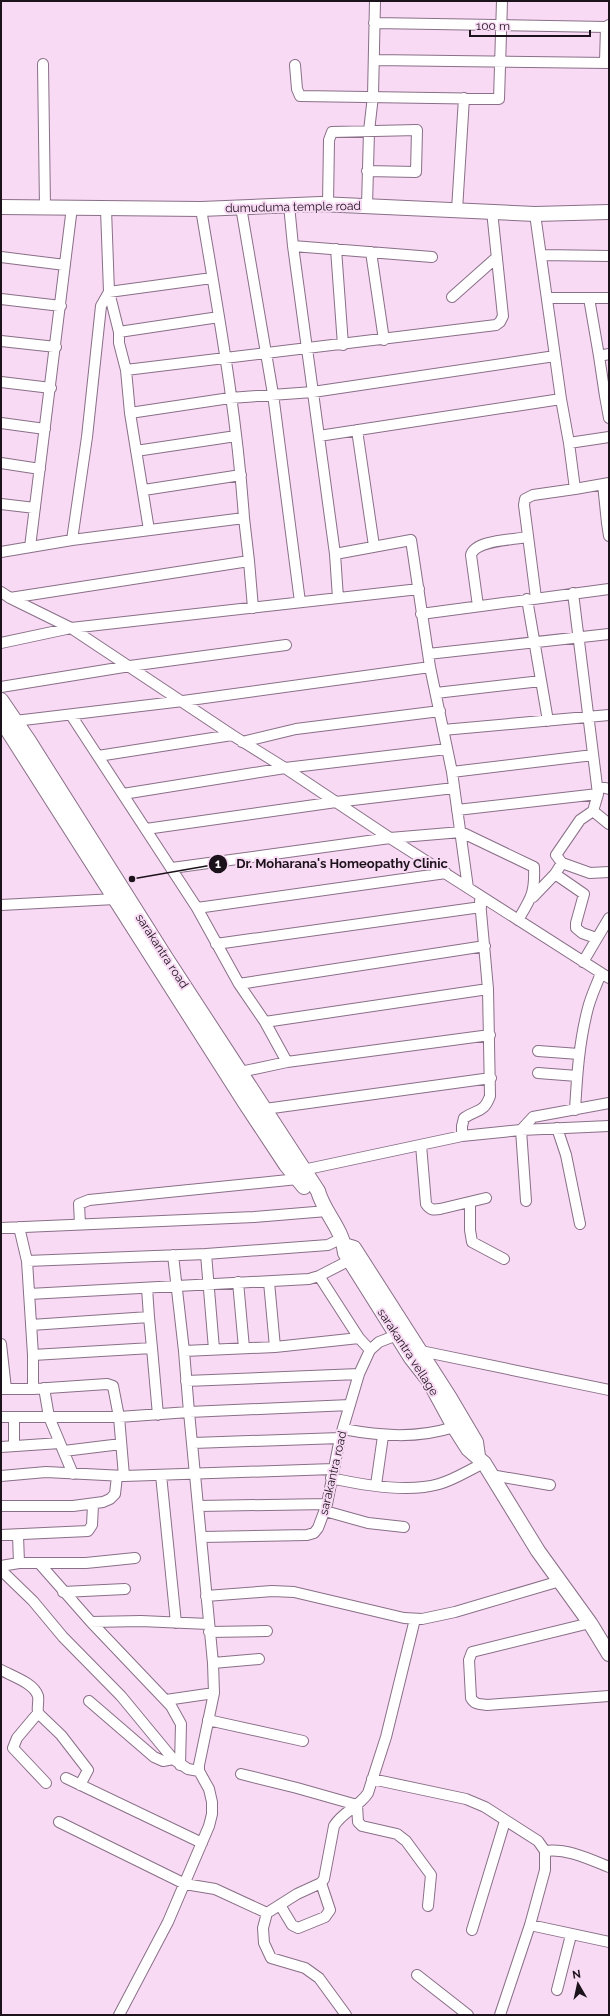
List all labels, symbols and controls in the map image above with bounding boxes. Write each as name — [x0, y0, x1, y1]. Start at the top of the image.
scale bar — [470, 12, 590, 38]
text: 100 m — [476, 19, 510, 33]
street label: dumuduma temple road — [225, 199, 361, 215]
callout: Dr. Moharana's Homeopathy Clinic — [208, 851, 456, 876]
text: Dr. Moharana's Homeopathy Clinic — [236, 856, 449, 871]
text: 1 — [215, 857, 221, 871]
street label: sarakantra road — [133, 911, 191, 991]
street label: sarakantra vellage — [375, 1306, 441, 1398]
street label: sarakantra road — [317, 1430, 349, 1516]
north arrow — [558, 1964, 598, 2004]
text: N — [571, 1968, 582, 1982]

